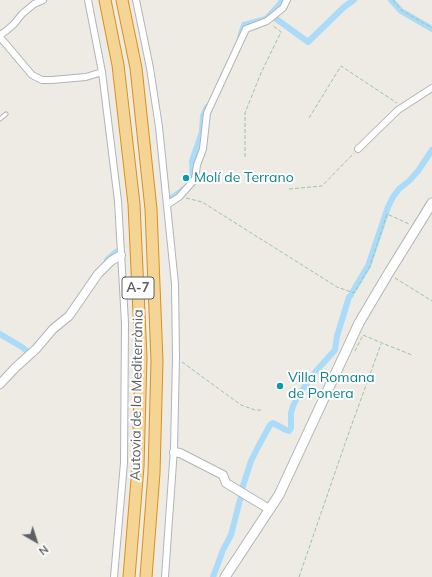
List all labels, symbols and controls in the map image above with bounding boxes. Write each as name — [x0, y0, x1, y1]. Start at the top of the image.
place label: Molí de Terrano — [194, 170, 294, 186]
marker: Molí de Terrano — [181, 173, 191, 183]
road number: A-7 — [122, 277, 154, 299]
street label: Autovia de la Mediterrània — [127, 309, 147, 481]
place label: Villa Romana de Ponera — [288, 370, 375, 402]
marker: Villa Romana de Ponera — [275, 381, 285, 391]
north arrow — [16, 521, 56, 561]
text: N — [36, 542, 51, 558]

